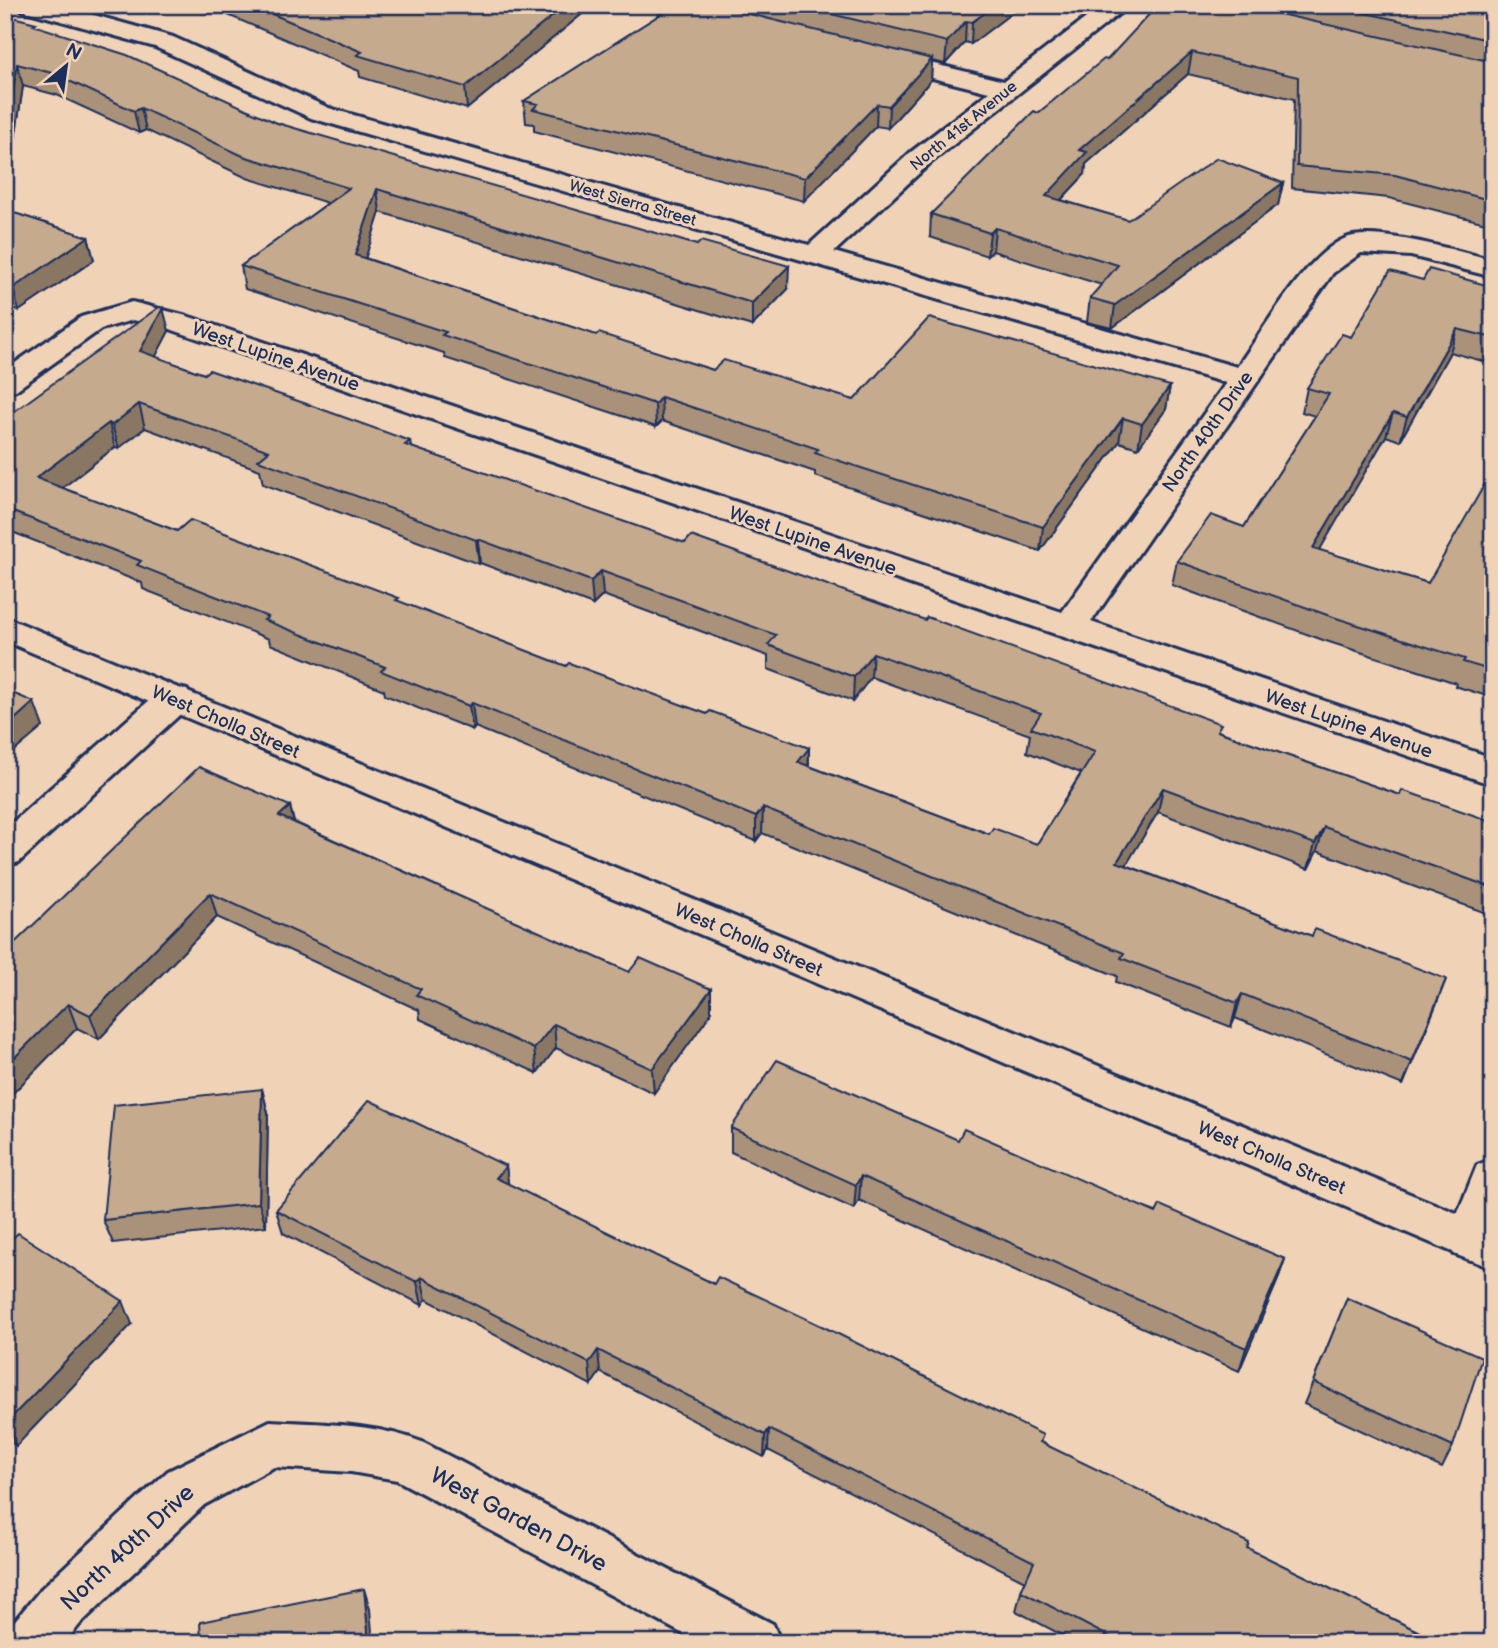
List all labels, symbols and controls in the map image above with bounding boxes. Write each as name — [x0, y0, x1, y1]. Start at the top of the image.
north arrow — [32, 32, 102, 102]
text: N — [62, 39, 85, 66]
street label: North 41st Avenue — [907, 77, 1022, 175]
street label: West Sierra Street — [567, 176, 698, 231]
street label: West Lupine Avenue — [189, 318, 362, 397]
street label: North 40th Drive — [1158, 367, 1259, 497]
street label: West Lupine Avenue — [726, 502, 899, 581]
street label: West Cholla Street — [148, 681, 303, 764]
street label: West Lupine Avenue — [1262, 685, 1435, 764]
street label: West Cholla Street — [671, 899, 826, 982]
street label: West Cholla Street — [1194, 1117, 1349, 1200]
street label: West Garden Drive — [425, 1461, 612, 1578]
street label: North 40th Drive — [55, 1479, 200, 1617]

